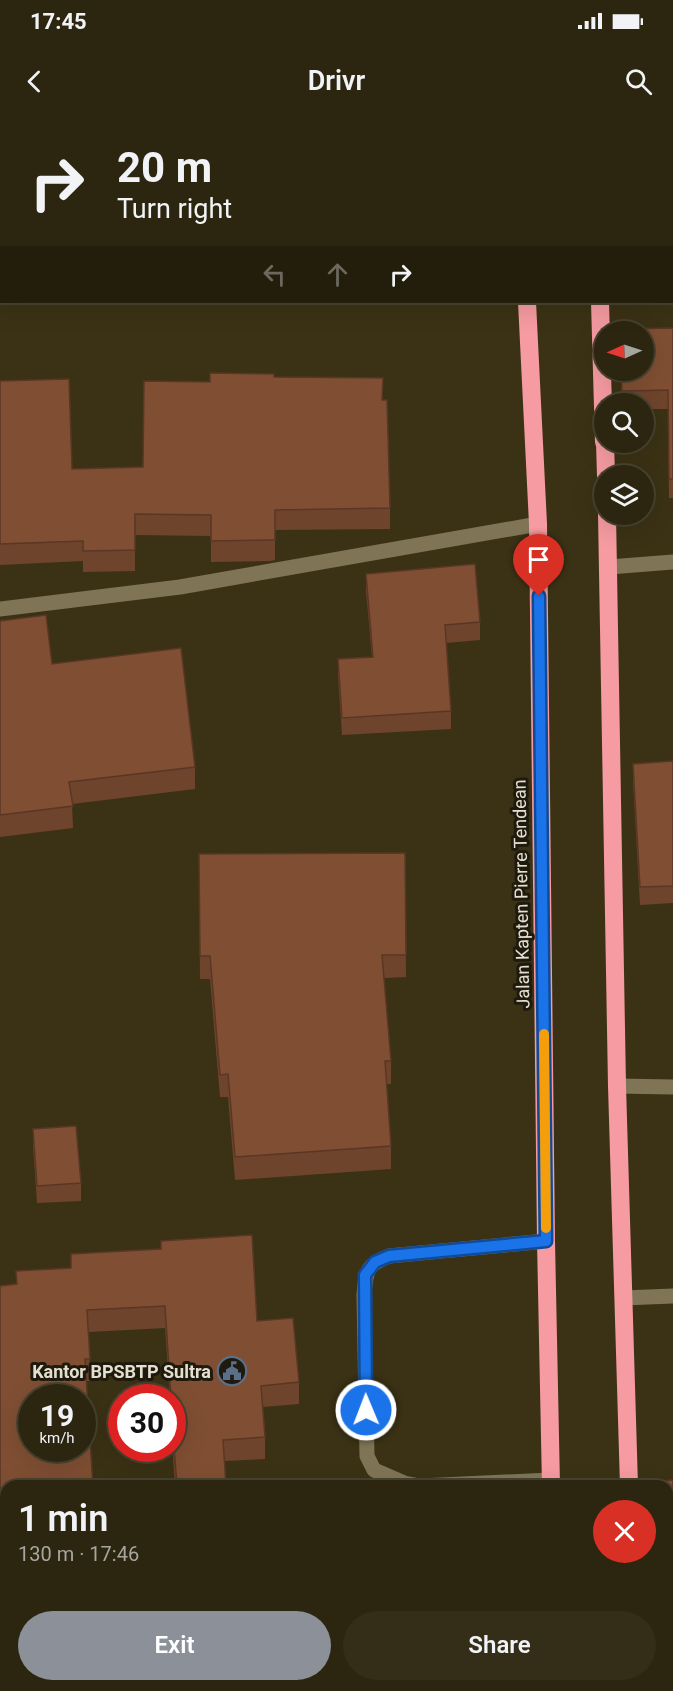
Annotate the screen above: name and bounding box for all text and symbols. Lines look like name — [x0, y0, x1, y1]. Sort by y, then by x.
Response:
text: 17:45 — [30, 9, 87, 34]
icon: back — [18, 65, 51, 98]
text: Drivr — [308, 65, 365, 97]
icon: search — [622, 65, 655, 98]
text: 20 m — [117, 143, 212, 192]
icon: right — [18, 144, 96, 222]
text: Turn right — [117, 193, 232, 225]
icon: left — [258, 258, 291, 291]
icon: ahead — [321, 258, 354, 291]
icon: right — [384, 258, 417, 291]
north arrow — [594, 321, 654, 381]
map controls — [594, 321, 654, 525]
button: search — [594, 393, 654, 453]
button: layers — [594, 465, 654, 525]
pin — [513, 534, 564, 596]
icon: arrive — [522, 543, 555, 576]
street label: Jalan Kapten Pierre Tendean — [509, 779, 533, 1009]
public building icon: Kantor BPSBTP Sultra — [216, 1355, 248, 1387]
place label: Kantor BPSBTP Sultra — [32, 1361, 211, 1382]
position arrow — [334, 1378, 398, 1442]
speed limit sign: 30 — [108, 1384, 186, 1462]
text: 19 — [40, 1398, 74, 1433]
text: km/h — [39, 1429, 75, 1447]
text: 1 min — [18, 1498, 108, 1540]
button: close — [593, 1500, 656, 1563]
text: 130 m · 17:46 — [18, 1542, 139, 1566]
button: Exit — [18, 1611, 331, 1680]
button: Share — [343, 1611, 656, 1680]

